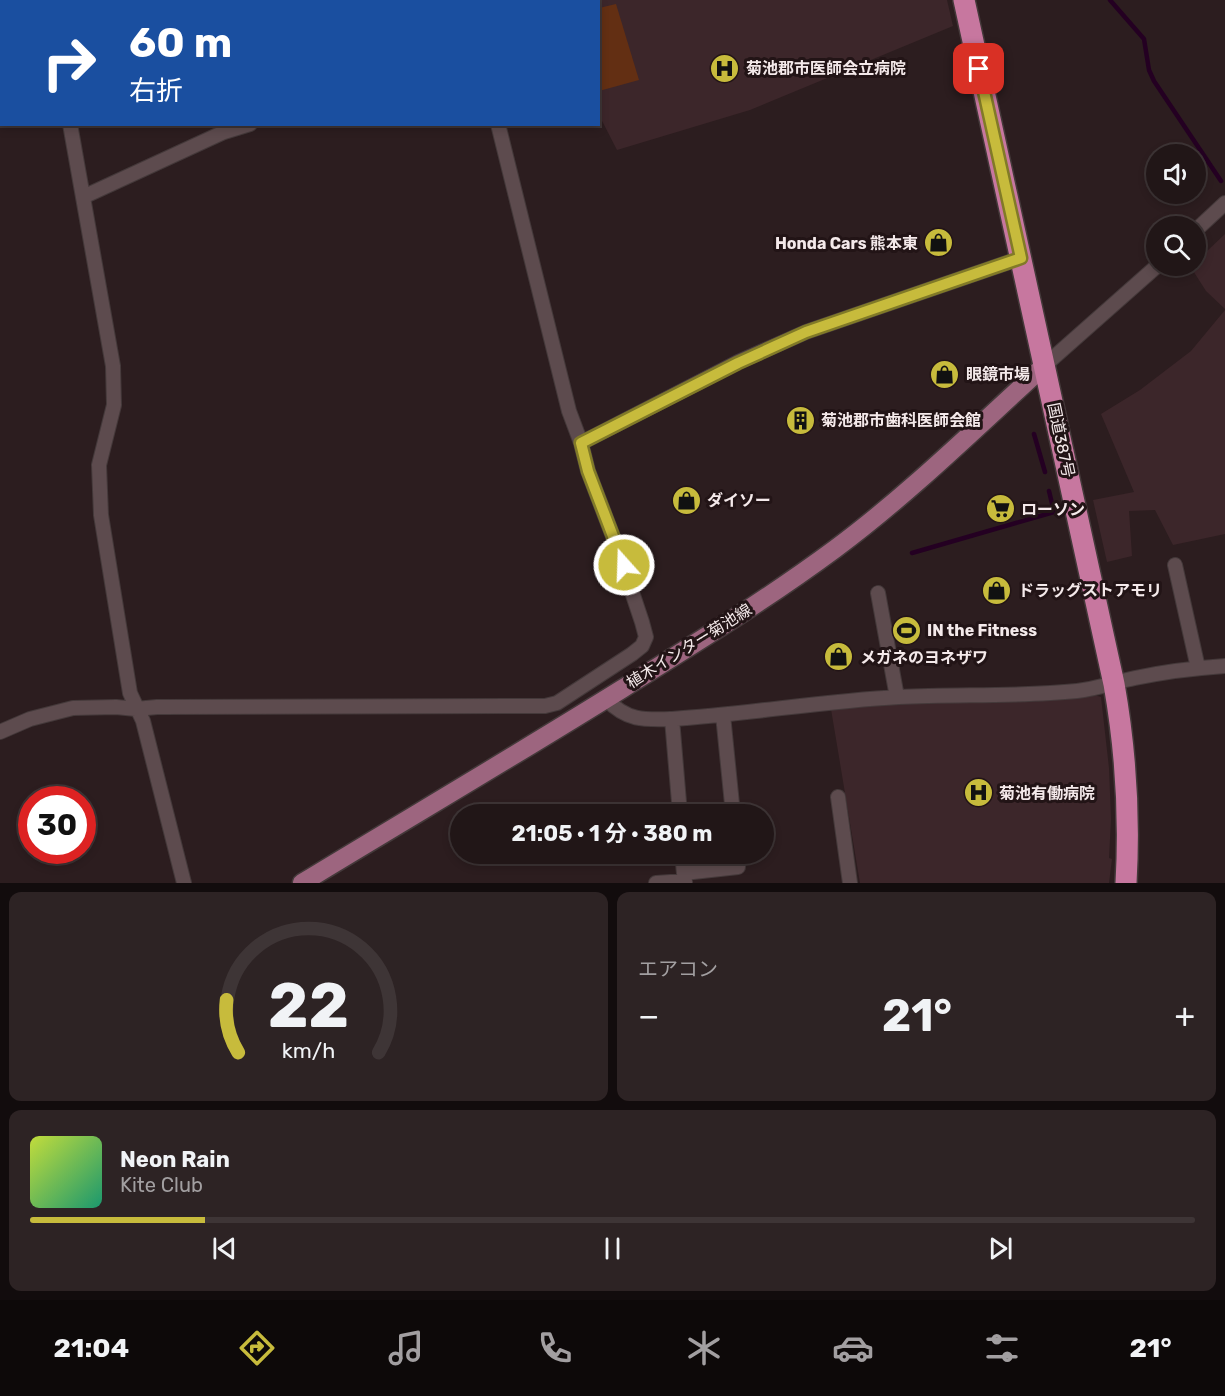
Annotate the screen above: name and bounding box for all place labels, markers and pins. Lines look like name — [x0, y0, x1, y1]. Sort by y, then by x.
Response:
pin — [953, 43, 1004, 94]
hospital icon: 菊池郡市医師会立病院 — [709, 52, 741, 84]
place label: 菊池郡市医師会立病院 — [746, 59, 906, 78]
shop icon: Honda Cars 熊本東 — [923, 227, 955, 259]
place label: Honda Cars 熊本東 — [775, 234, 918, 253]
shop icon: 眼鏡市場 — [929, 358, 961, 390]
place label: 眼鏡市場 — [966, 365, 1030, 384]
building icon: 菊池郡市歯科医師会館 — [784, 404, 816, 436]
place label: 菊池郡市歯科医師会館 — [821, 411, 981, 430]
shop icon: ダイソー — [670, 484, 702, 516]
place label: ダイソー — [707, 491, 771, 510]
supermarket icon: ローソン — [984, 493, 1016, 525]
place label: ローソン — [1021, 500, 1085, 519]
shop icon: ドラッグストアモリ — [981, 574, 1013, 606]
place label: ドラッグストアモリ — [1018, 581, 1162, 600]
sports icon: IN the Fitness — [890, 614, 922, 646]
place label: IN the Fitness — [927, 621, 1037, 640]
shop icon: メガネのヨネザワ — [823, 641, 855, 673]
place label: メガネのヨネザワ — [860, 648, 988, 667]
hospital icon: 菊池有働病院 — [962, 777, 994, 809]
place label: 菊池有働病院 — [999, 784, 1095, 803]

